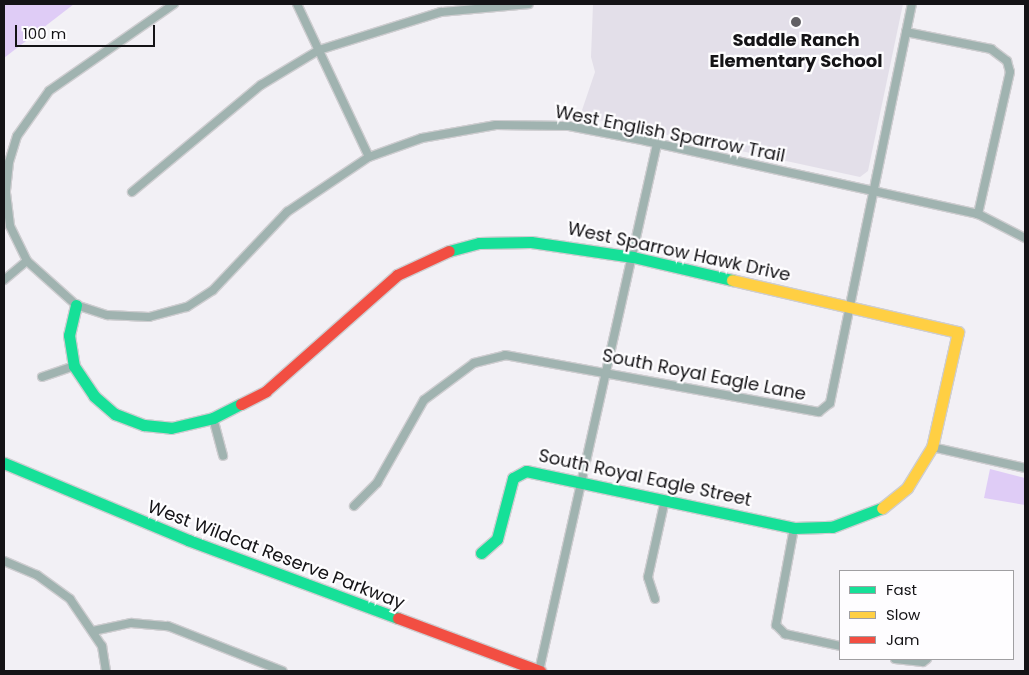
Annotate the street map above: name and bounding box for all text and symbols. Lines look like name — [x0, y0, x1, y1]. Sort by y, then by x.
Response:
scale bar — [18, 15, 158, 47]
marker: Saddle Ranch Elementary School — [790, 16, 802, 28]
text: 100 m — [23, 23, 66, 44]
place label: Saddle Ranch Elementary School — [709, 30, 883, 72]
street label: West English Sparrow Trail — [553, 101, 787, 167]
street label: West Sparrow Hawk Drive — [565, 218, 793, 286]
street label: South Royal Eagle Lane — [600, 345, 808, 405]
street label: South Royal Eagle Street — [537, 445, 753, 511]
street label: West Wildcat Reserve Parkway — [144, 496, 408, 614]
legend — [839, 570, 1014, 660]
text: Fast — [886, 579, 917, 600]
text: Slow — [886, 604, 920, 625]
text: Jam — [886, 629, 920, 650]

